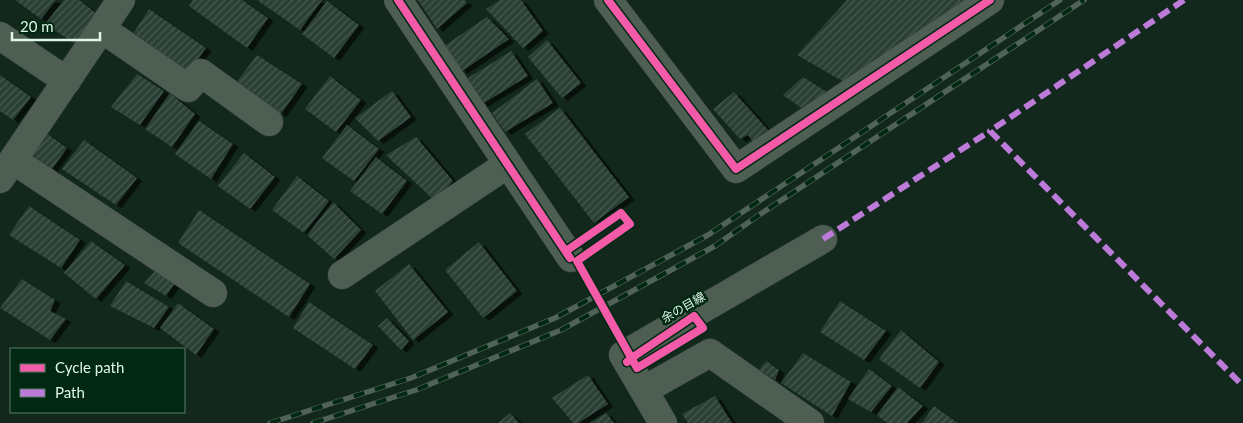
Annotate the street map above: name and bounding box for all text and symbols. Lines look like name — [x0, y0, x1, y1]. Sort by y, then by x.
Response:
scale bar — [12, 10, 100, 42]
text: 20 m — [20, 17, 54, 35]
street label: 余の目線 — [658, 289, 708, 325]
legend — [10, 348, 185, 413]
text: Cycle path — [55, 358, 124, 376]
text: Path — [55, 383, 85, 401]

